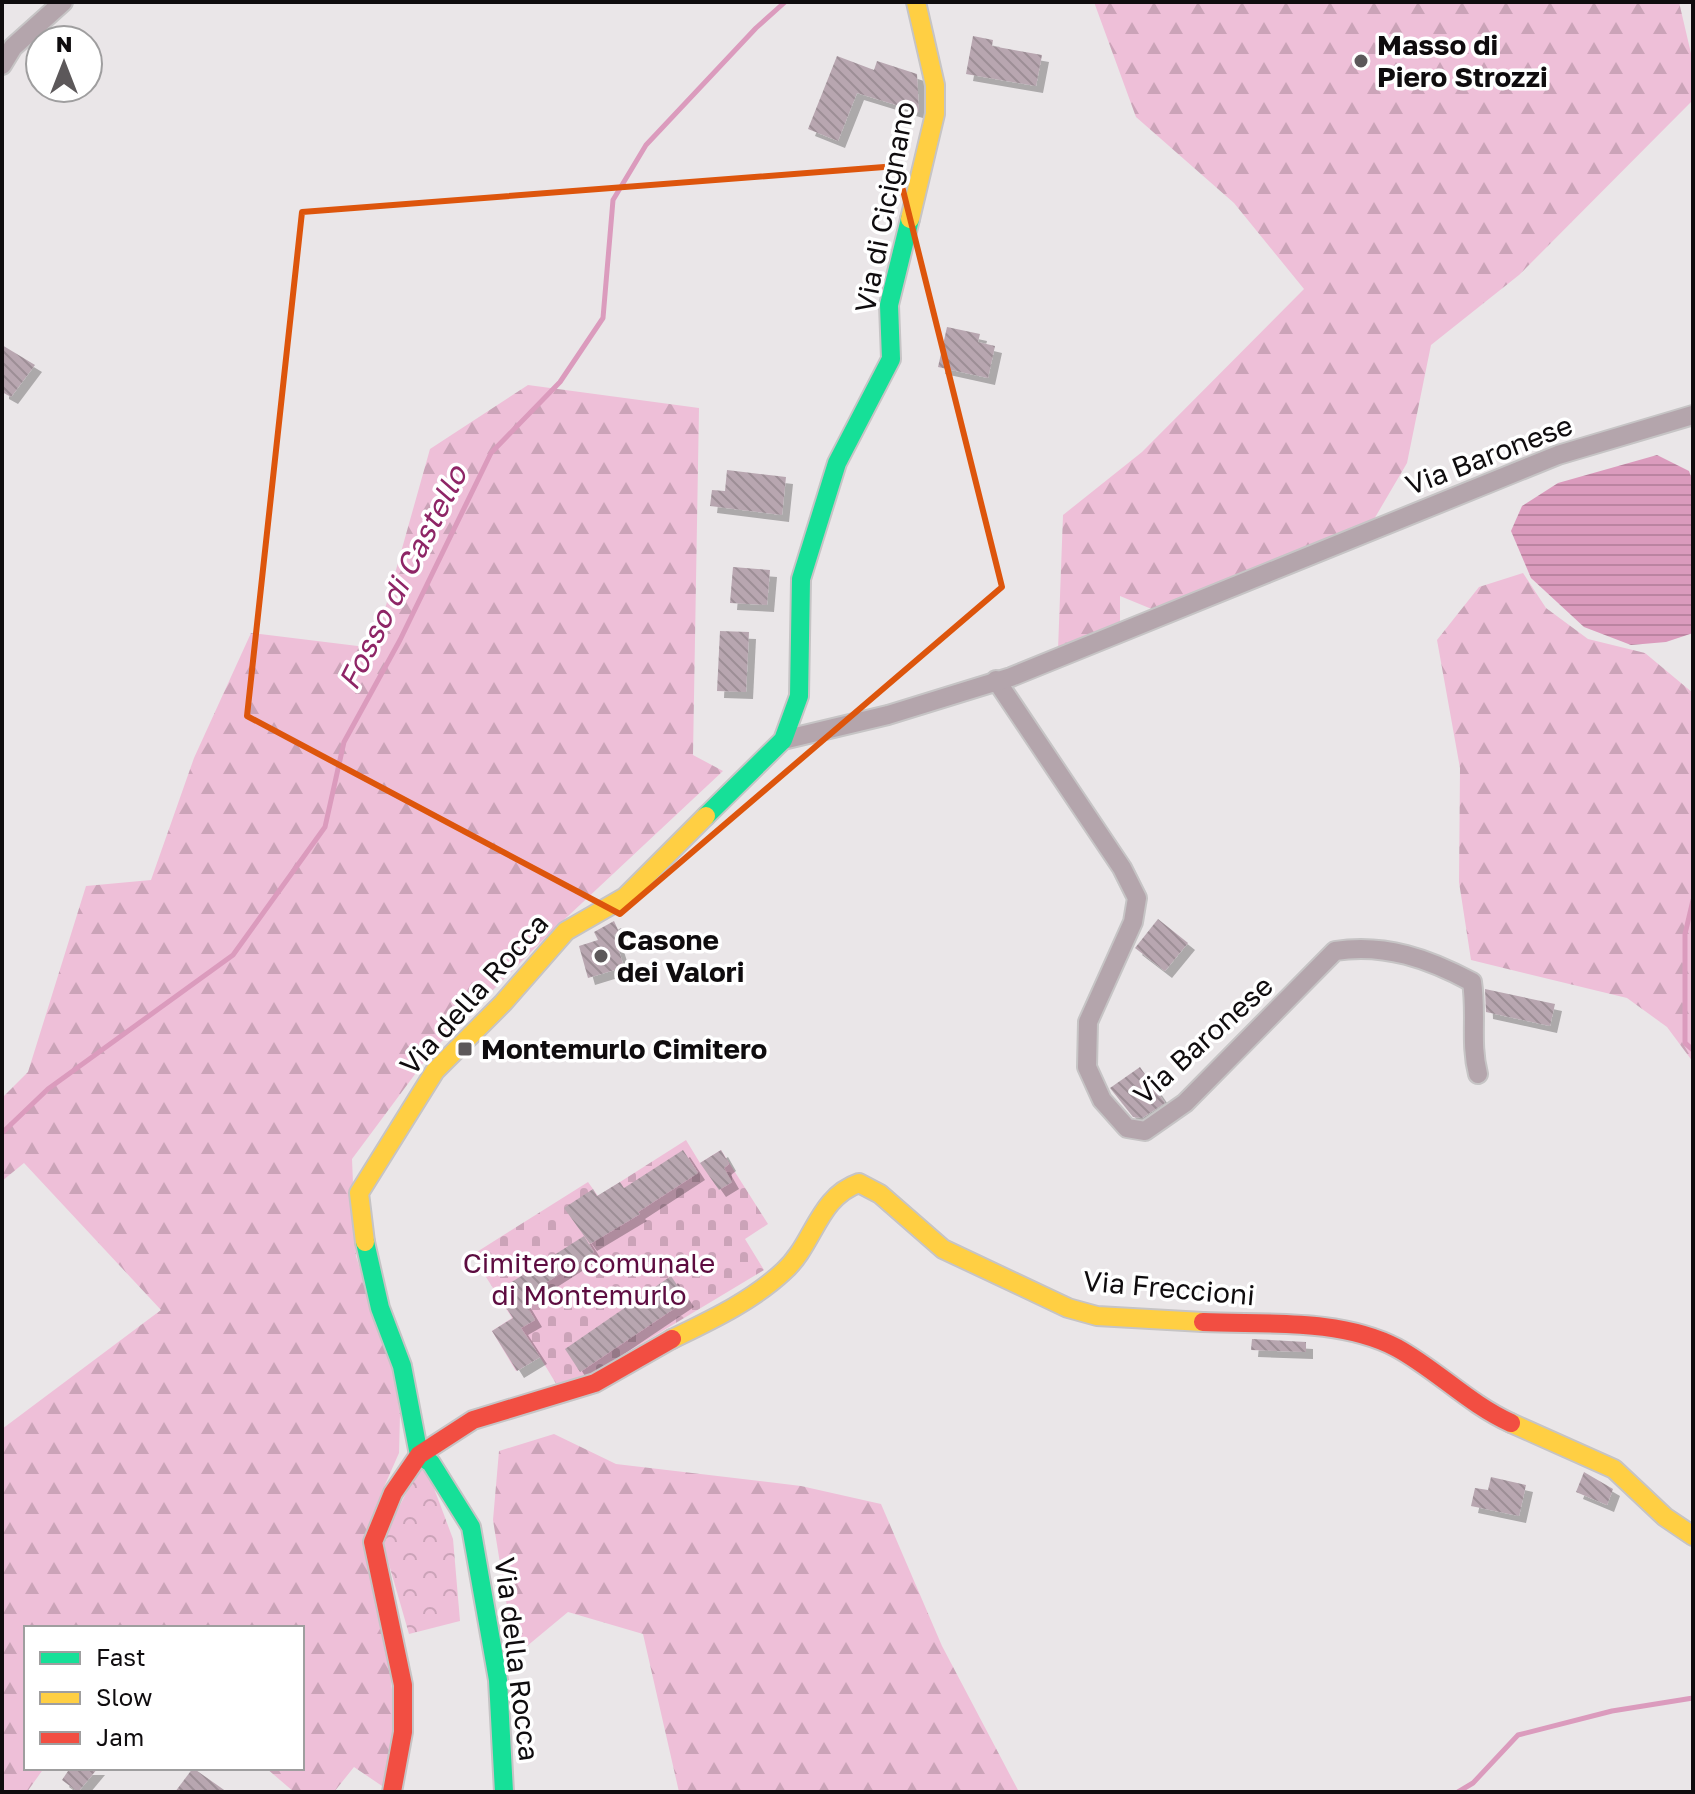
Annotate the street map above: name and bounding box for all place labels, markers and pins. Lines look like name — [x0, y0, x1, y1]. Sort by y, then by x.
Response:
place label: Masso di Piero Strozzi — [1377, 28, 1548, 93]
marker: Masso di Piero Strozzi — [1352, 52, 1370, 70]
place label: Casone dei Valori — [617, 923, 744, 988]
marker: Casone dei Valori — [592, 947, 610, 965]
place label: Montemurlo Cimitero — [481, 1032, 767, 1065]
marker: Montemurlo Cimitero — [456, 1040, 474, 1058]

